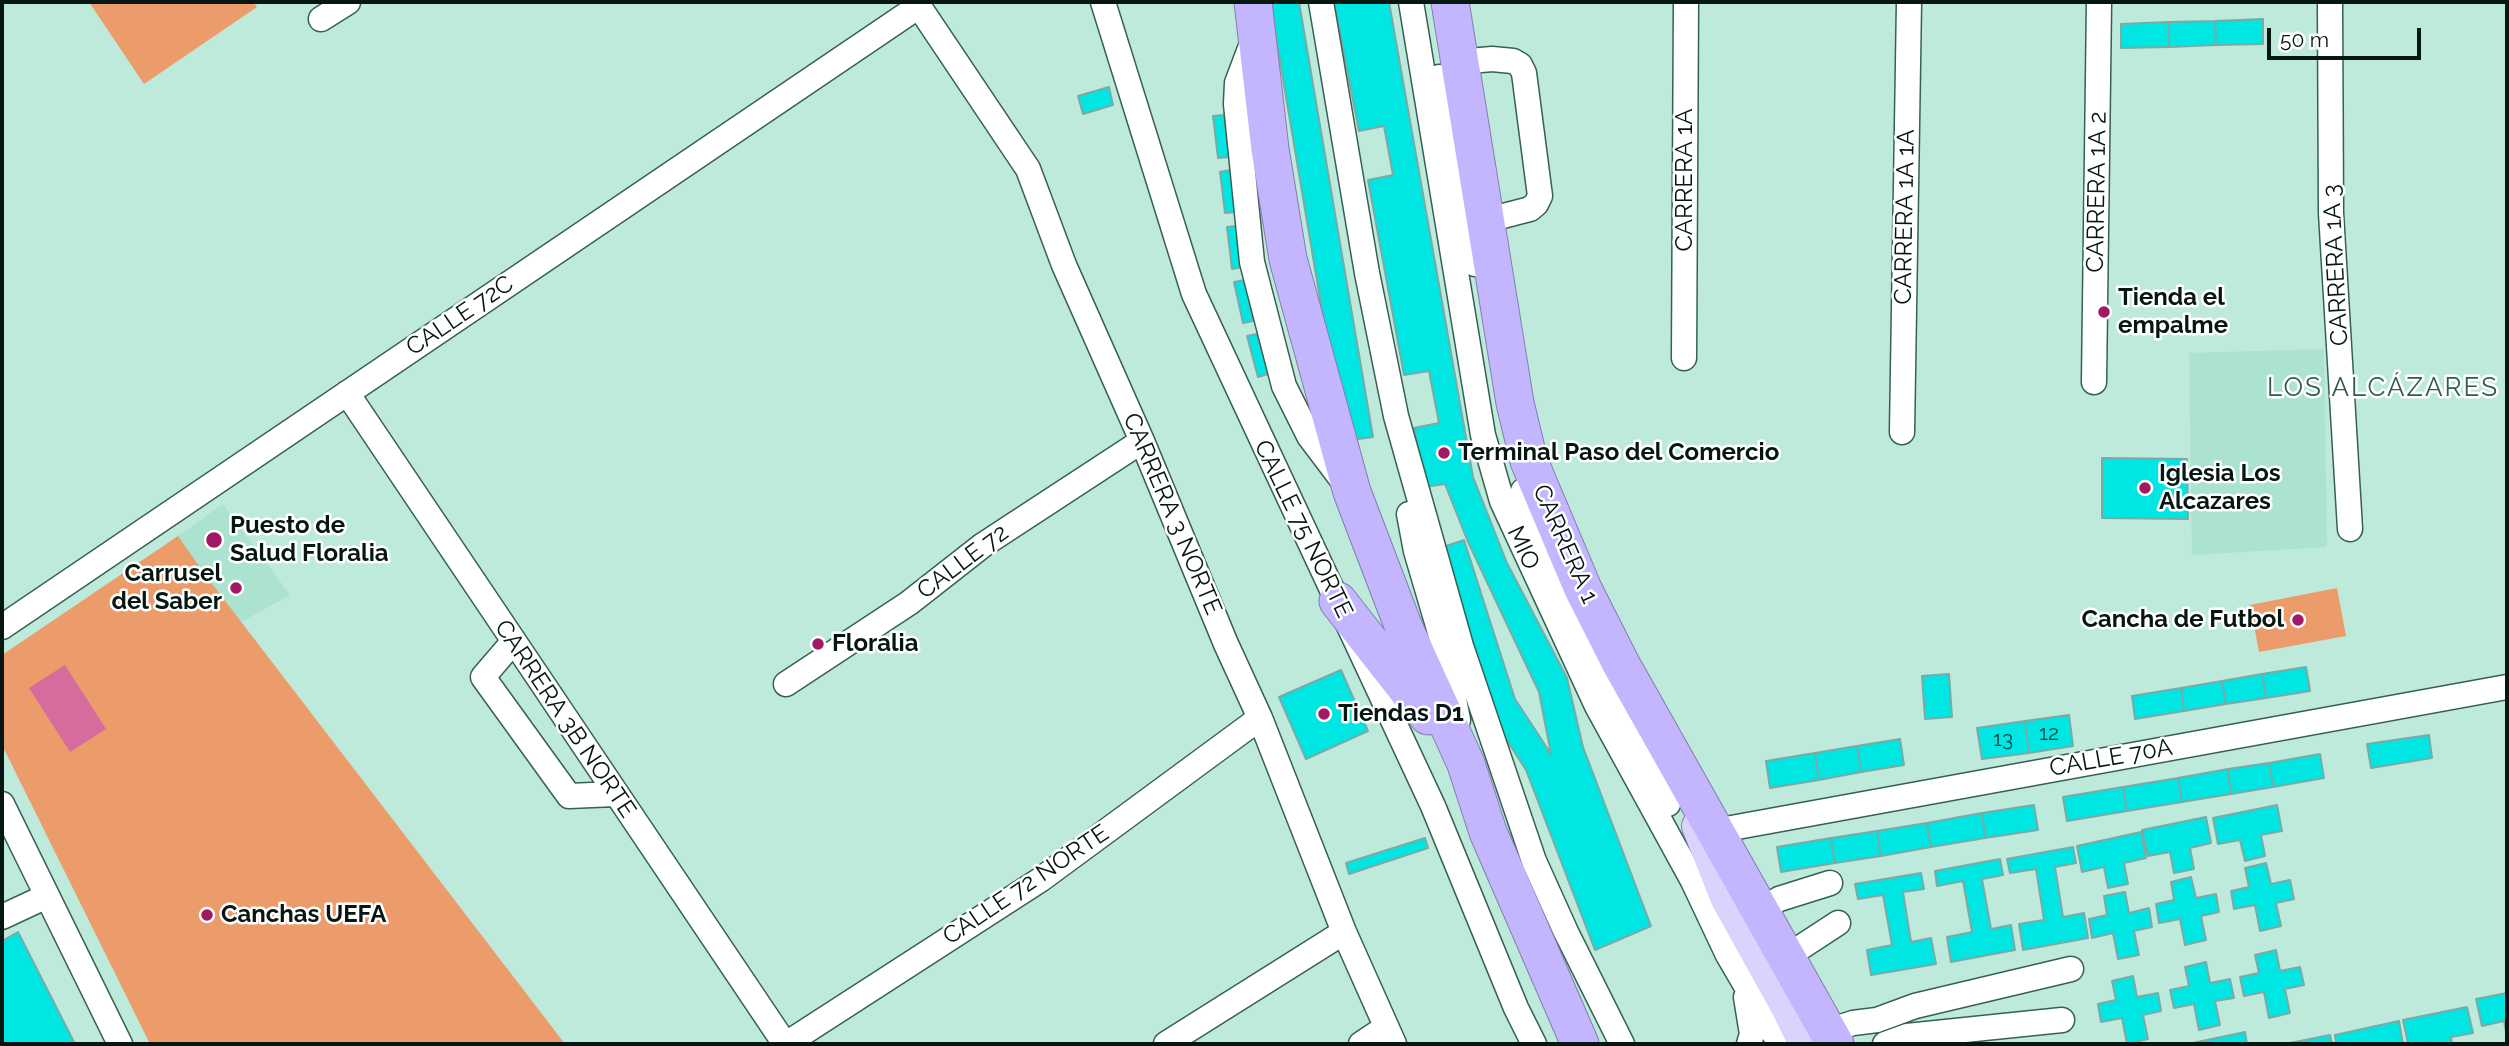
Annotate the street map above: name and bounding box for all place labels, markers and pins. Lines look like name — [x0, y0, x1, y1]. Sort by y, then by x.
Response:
place label: Tienda el empalme — [2118, 284, 2228, 340]
marker: Tienda el empalme — [2096, 304, 2112, 320]
place label: Terminal Paso del Comercio — [1458, 439, 1779, 467]
marker: Terminal Paso del Comercio — [1436, 445, 1452, 461]
place label: Iglesia Los Alcazares — [2159, 460, 2281, 516]
marker: Iglesia Los Alcazares — [2137, 480, 2153, 496]
place label: Puesto de Salud Floralia — [230, 512, 389, 568]
marker: Puesto de Salud Floralia — [204, 530, 224, 550]
place label: Carrusel del Saber — [111, 560, 222, 616]
marker: Carrusel del Saber — [228, 580, 244, 596]
place label: Cancha de Futbol — [2081, 606, 2284, 634]
marker: Cancha de Futbol — [2290, 612, 2306, 628]
place label: Floralia — [832, 630, 918, 658]
marker: Floralia — [810, 636, 826, 652]
place label: Tiendas D1 — [1338, 700, 1464, 728]
marker: Tiendas D1 — [1316, 706, 1332, 722]
place label: Canchas UEFA — [221, 901, 386, 929]
marker: Canchas UEFA — [199, 907, 215, 923]

